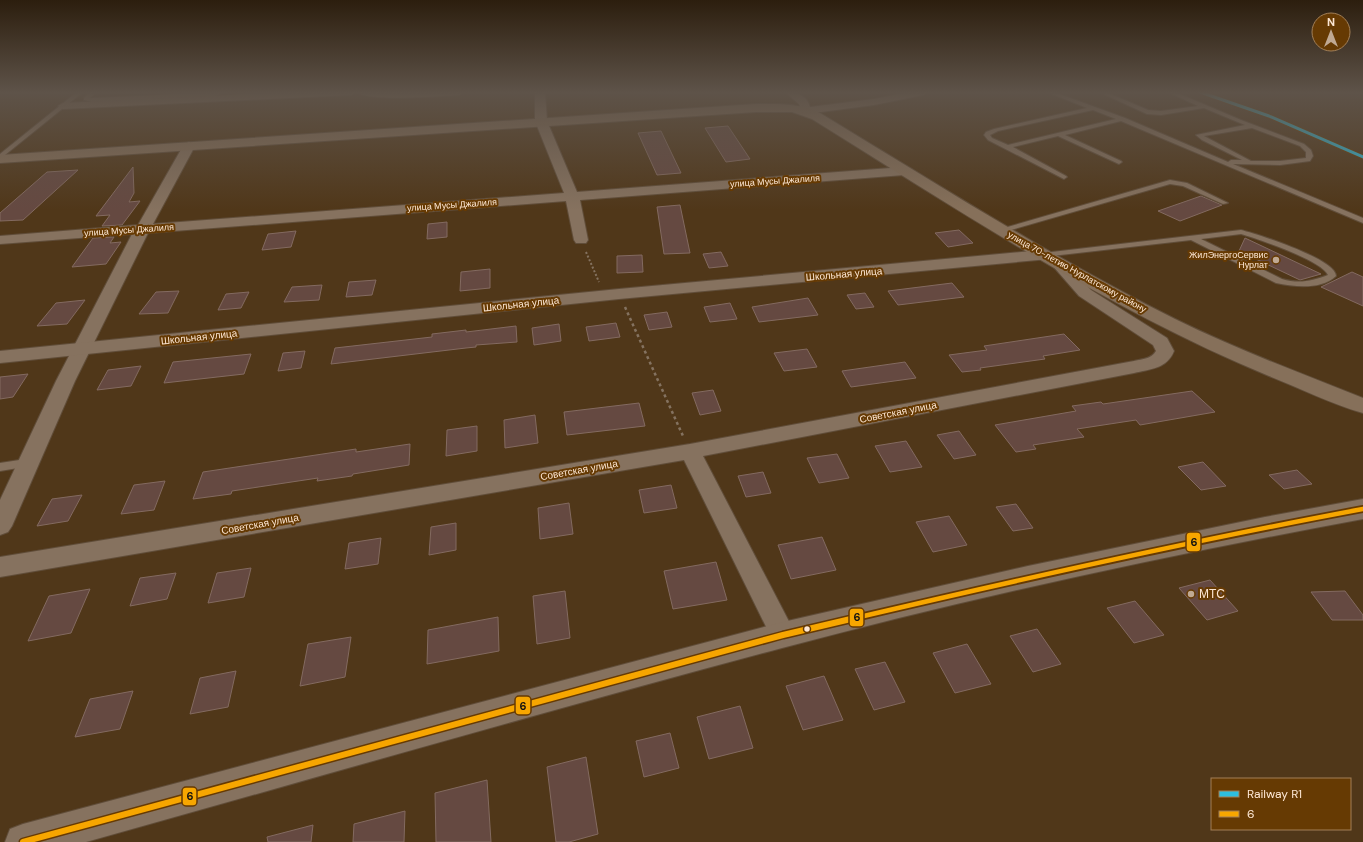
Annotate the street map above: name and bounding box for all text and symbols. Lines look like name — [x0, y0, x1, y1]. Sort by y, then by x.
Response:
north arrow — [1311, 12, 1351, 52]
text: N — [1327, 15, 1335, 29]
street label: улица Мусы Джалиля — [730, 172, 820, 190]
street label: улица Мусы Джалиля — [407, 196, 497, 214]
street label: улица Мусы Джалиля — [84, 221, 174, 239]
street label: улица 70-летию Нурлатскому району — [1005, 229, 1149, 316]
place label: ЖилЭнергоСервис Нурлат — [1189, 249, 1268, 271]
marker: ЖилЭнергоСервис Нурлат — [1271, 255, 1281, 265]
street label: Школьная улица — [805, 264, 883, 284]
street label: Школьная улица — [482, 293, 560, 314]
street label: Школьная улица — [160, 326, 238, 347]
street label: Советская улица — [858, 398, 938, 426]
street label: Советская улица — [539, 457, 619, 483]
street label: Советская улица — [220, 511, 300, 537]
line badge: 6 — [1186, 532, 1201, 552]
text: 6 — [1191, 535, 1198, 549]
place label: МТС — [1199, 586, 1225, 602]
marker: МТС — [1186, 589, 1196, 599]
line badge: 6 — [849, 608, 864, 627]
text: 6 — [854, 610, 861, 624]
unlabelled marker — [802, 624, 812, 634]
line badge: 6 — [515, 696, 531, 715]
text: 6 — [520, 699, 527, 713]
legend — [1211, 778, 1351, 830]
text: Railway R1 — [1247, 786, 1302, 802]
line badge: 6 — [182, 787, 197, 806]
text: 6 — [187, 789, 194, 803]
text: 6 — [1247, 806, 1255, 822]

